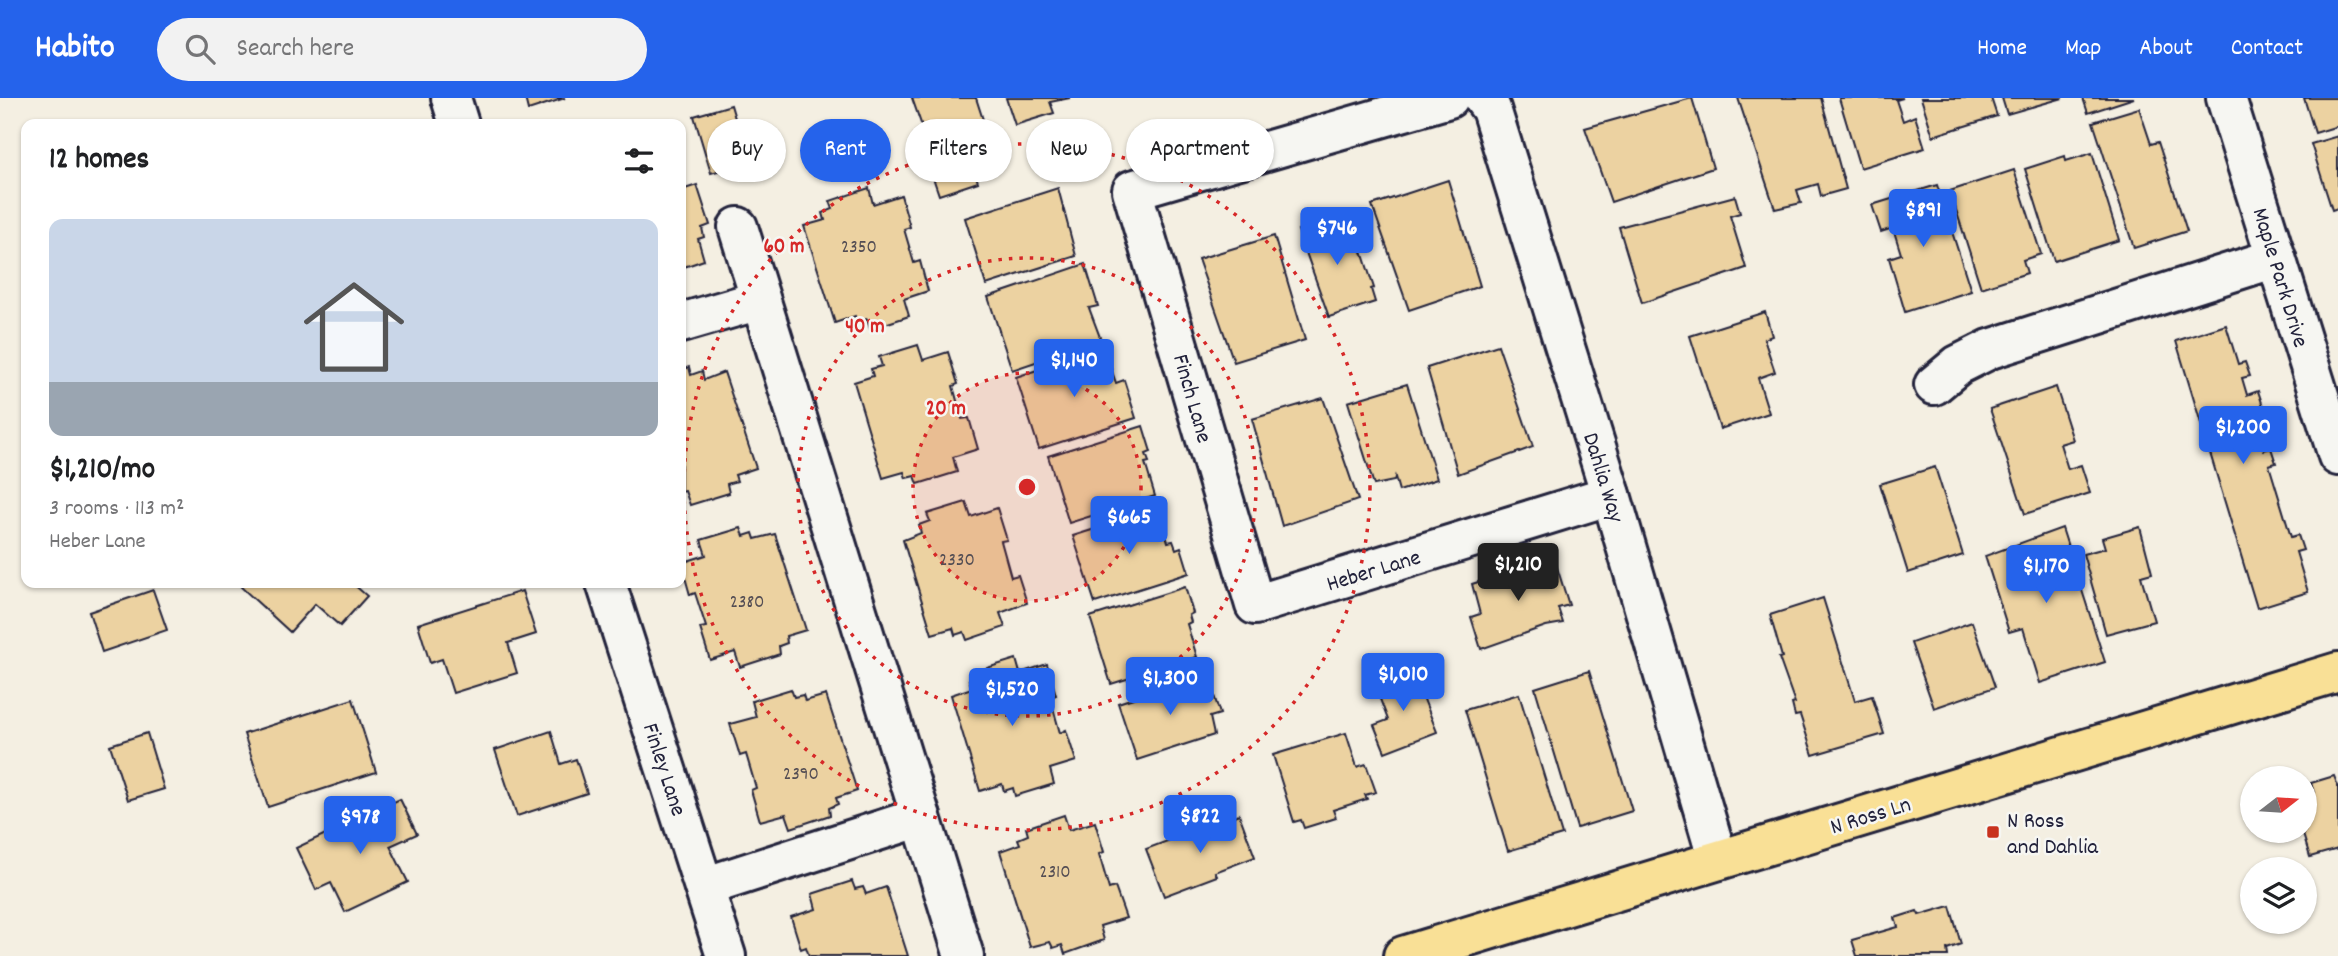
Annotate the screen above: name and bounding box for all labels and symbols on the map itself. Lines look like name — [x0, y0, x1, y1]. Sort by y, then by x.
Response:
pin: $891 — [1882, 190, 1964, 249]
street label: Maple Park Drive — [2242, 204, 2316, 352]
pin: $746 — [1296, 208, 1378, 267]
text: 60 m — [764, 233, 804, 263]
house number: 2350 — [841, 235, 877, 262]
text: 40 m — [845, 313, 885, 343]
pin: $1,140 — [1017, 340, 1131, 399]
street label: Finch Lane — [1162, 351, 1219, 447]
text: 20 m — [926, 395, 966, 425]
pin: $1,200 — [2186, 406, 2300, 466]
street label: Dahlia Way — [1572, 429, 1631, 528]
centre of rings — [1015, 475, 1039, 499]
pin: $665 — [1088, 496, 1170, 556]
street label: Heber Lane — [1323, 542, 1425, 602]
pin: $1,210 — [1461, 544, 1575, 603]
pin: $1,170 — [1989, 546, 2103, 605]
house number: 2330 — [939, 548, 975, 575]
house number: 2380 — [730, 590, 764, 617]
pin: $1,010 — [1346, 654, 1460, 713]
pin: $1,300 — [1113, 658, 1227, 717]
pin: $1,520 — [955, 668, 1069, 728]
street label: Finley Lane — [632, 719, 693, 821]
house number: 2390 — [783, 762, 819, 789]
north arrow — [2240, 766, 2317, 844]
street label: N Ross Ln — [1827, 789, 1915, 845]
pin: $978 — [319, 796, 401, 856]
pin: $822 — [1159, 796, 1241, 855]
place label: N Ross and Dahlia — [2007, 806, 2099, 865]
marker: N Ross and Dahlia — [1985, 824, 2001, 840]
house number: 2310 — [1039, 860, 1071, 887]

